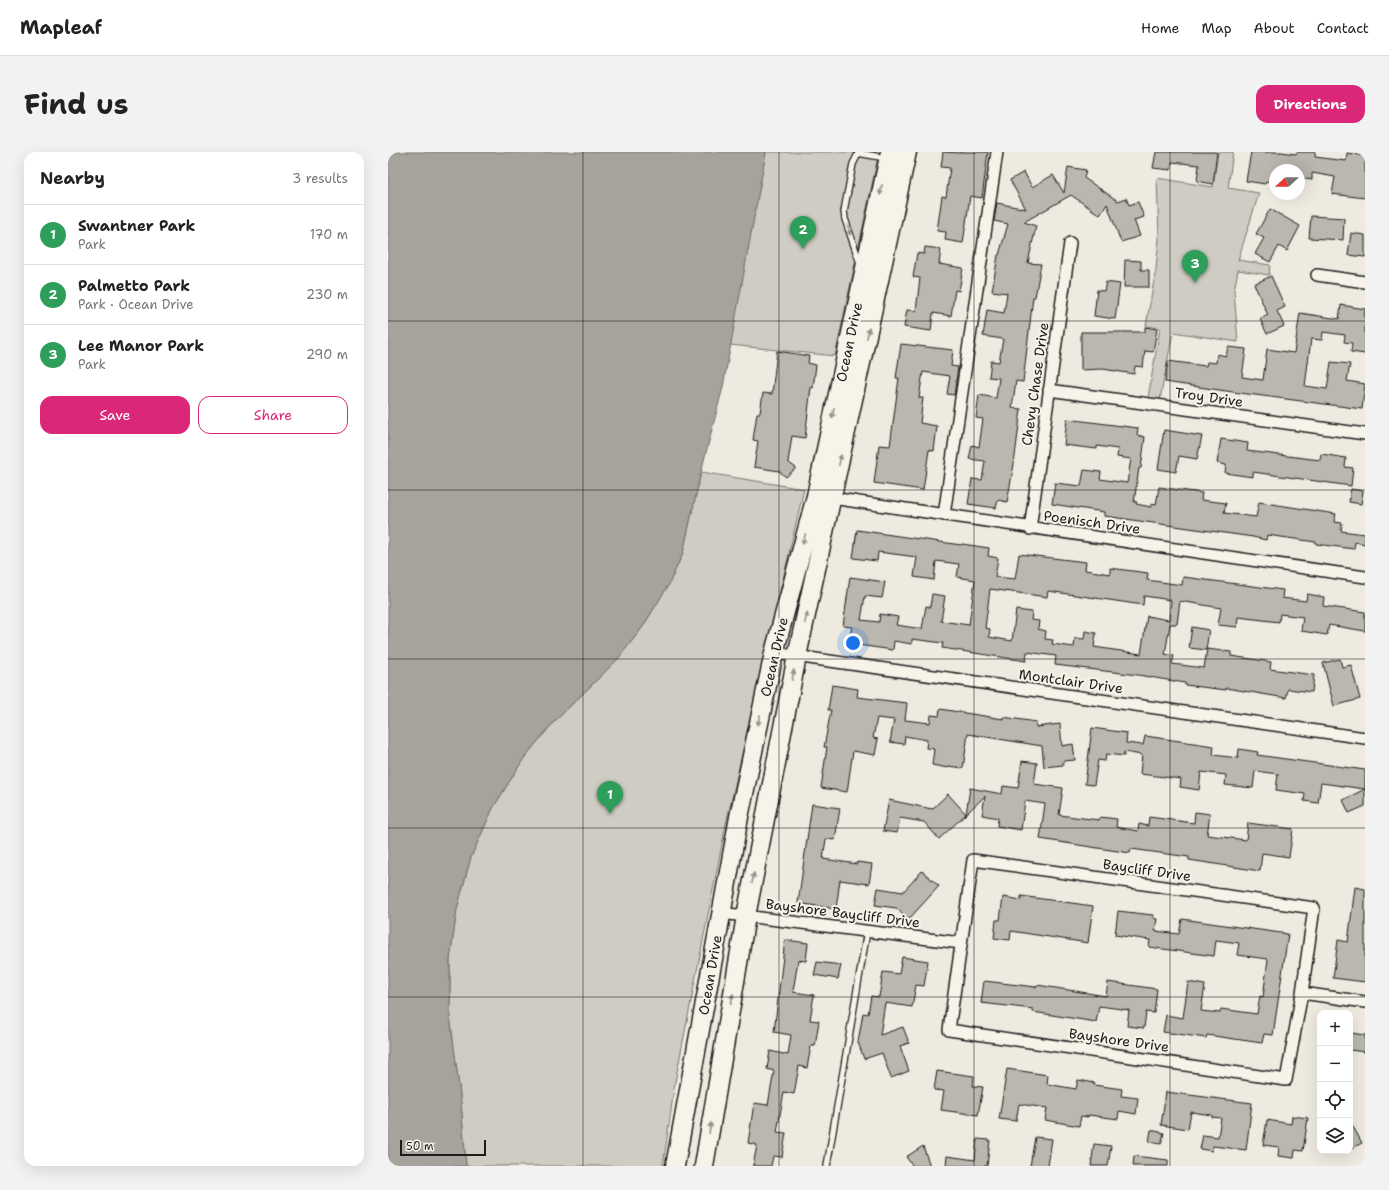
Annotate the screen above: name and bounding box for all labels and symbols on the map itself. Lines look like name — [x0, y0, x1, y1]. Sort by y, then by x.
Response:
north arrow — [1269, 164, 1305, 200]
one-way arrow — [878, 184, 884, 196]
pin: 2 — [790, 216, 816, 249]
one-way arrow — [846, 224, 852, 236]
pin: 3 — [1182, 250, 1208, 283]
street label: Ocean Drive — [832, 300, 866, 384]
street label: Chevy Chase Drive — [1017, 321, 1053, 447]
one-way arrow — [866, 327, 872, 339]
street label: Troy Drive — [1174, 383, 1244, 411]
one-way arrow — [830, 407, 836, 419]
one-way arrow — [837, 454, 843, 466]
street label: Poenisch Drive — [1043, 506, 1142, 538]
one-way arrow — [800, 533, 806, 546]
one-way arrow — [803, 612, 809, 624]
street label: Ocean Drive — [756, 615, 792, 699]
your location — [843, 633, 863, 653]
street label: Montclair Drive — [1018, 665, 1124, 697]
one-way arrow — [791, 669, 797, 682]
one-way arrow — [756, 714, 762, 726]
pin: 1 — [597, 781, 623, 814]
street label: Baycliff Drive — [1102, 855, 1192, 885]
one-way arrow — [751, 872, 757, 884]
street label: Bayshore Baycliff Drive — [765, 895, 921, 931]
street label: Ocean Drive — [694, 933, 726, 1016]
one-way arrow — [729, 993, 735, 1005]
street label: Bayshore Drive — [1068, 1024, 1170, 1056]
one-way arrow — [707, 1121, 713, 1134]
scale bar — [400, 1138, 486, 1157]

